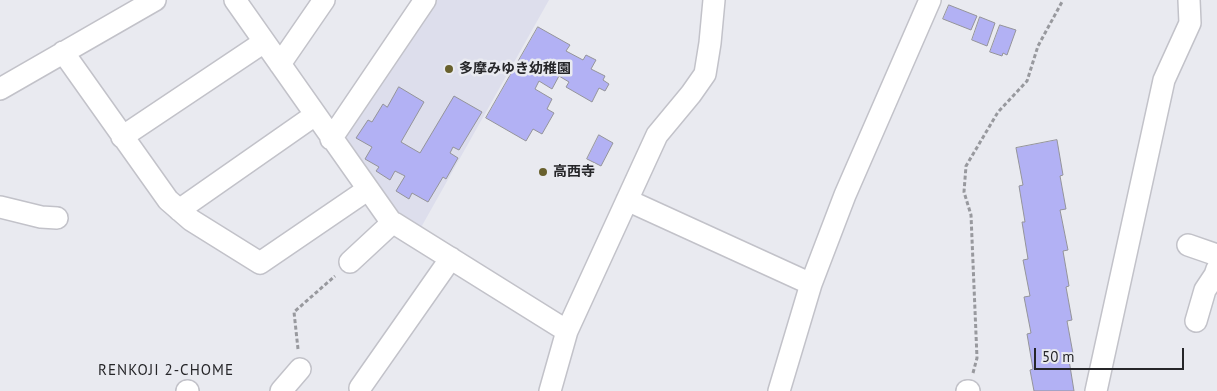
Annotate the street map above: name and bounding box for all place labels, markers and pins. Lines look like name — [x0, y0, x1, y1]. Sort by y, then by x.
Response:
place label: 多摩みゆき幼稚園 — [459, 61, 571, 77]
marker: 多摩みゆき幼稚園 — [443, 63, 455, 75]
place label: 高西寺 — [553, 164, 595, 180]
marker: 高西寺 — [537, 166, 549, 178]

